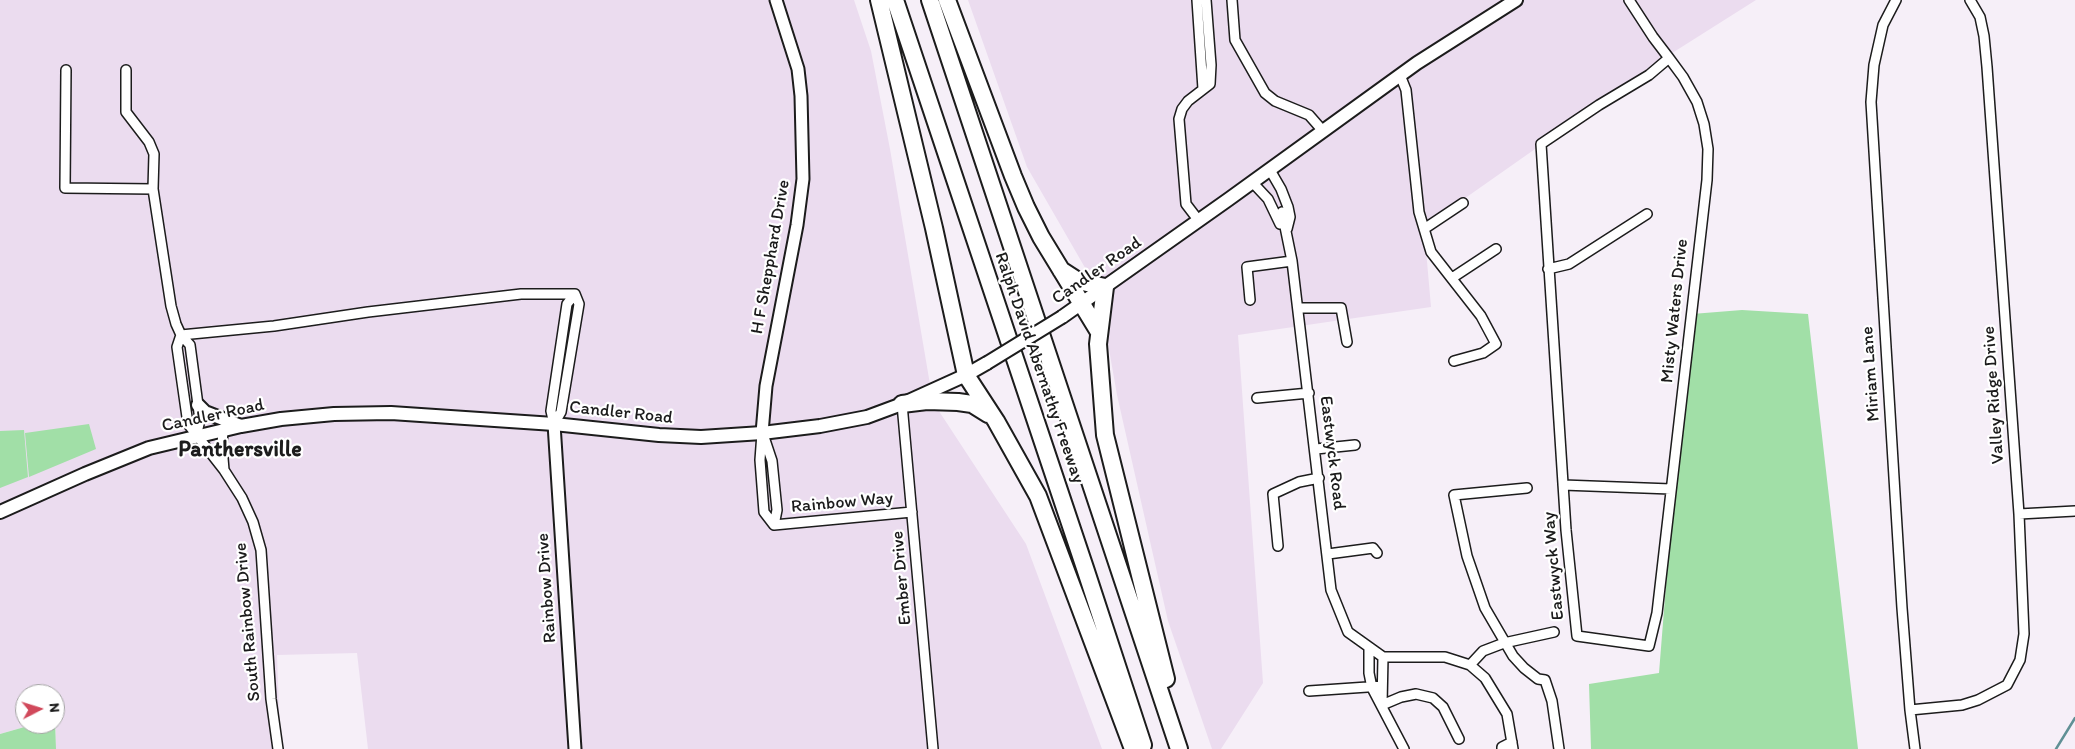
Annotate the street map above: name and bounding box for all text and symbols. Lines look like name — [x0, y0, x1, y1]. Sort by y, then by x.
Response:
street label: H F Shepphard Drive — [747, 178, 795, 336]
street label: Candler Road — [1048, 232, 1146, 310]
street label: Misty Waters Drive — [1657, 238, 1693, 384]
street label: Ralph David Abernathy Freeway — [989, 250, 1089, 486]
street label: Valley Ridge Drive — [1978, 325, 2010, 465]
street label: Miriam Lane — [1857, 326, 1885, 422]
street label: Candler Road — [160, 395, 266, 437]
street label: Eastwyck Road — [1314, 395, 1350, 511]
street label: Candler Road — [568, 397, 674, 429]
district label: Panthersville — [178, 437, 302, 463]
street label: Rainbow Way — [790, 488, 894, 518]
street label: Eastwyck Way — [1539, 511, 1569, 621]
street label: Ember Drive — [887, 530, 917, 626]
street label: Rainbow Drive — [532, 532, 562, 644]
street label: South Rainbow Drive — [230, 542, 266, 702]
north arrow — [15, 684, 65, 734]
text: N — [46, 702, 63, 713]

